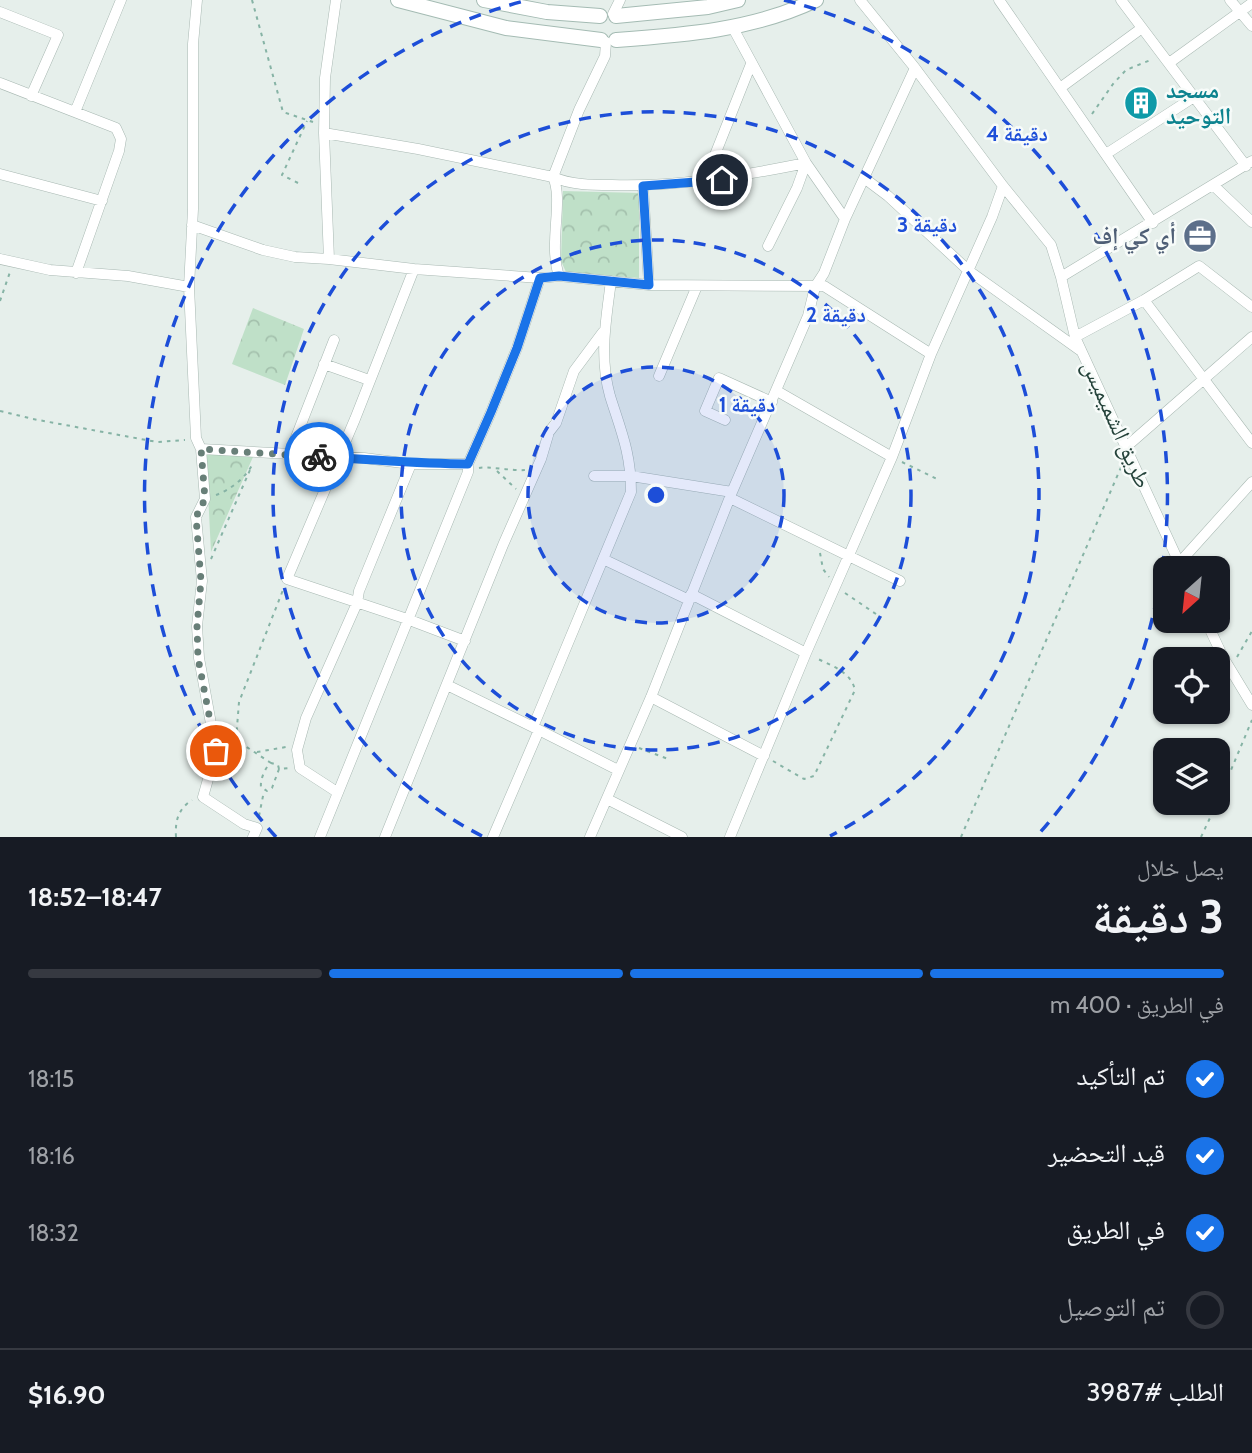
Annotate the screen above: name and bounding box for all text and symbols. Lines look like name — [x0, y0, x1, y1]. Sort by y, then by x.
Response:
place label: مسجد التوحيد — [1166, 76, 1231, 130]
building icon: مسجد التوحيد — [1122, 84, 1160, 122]
text: 4 دقيقة — [986, 121, 1048, 146]
pin — [692, 150, 752, 210]
icon: home — [703, 161, 741, 199]
text: 3 دقيقة — [897, 212, 957, 237]
office icon: أي كي إف — [1181, 217, 1219, 255]
place label: أي كي إف — [1092, 221, 1176, 255]
text: 2 دقيقة — [806, 302, 866, 327]
street label: طريق الشميميس — [1076, 356, 1158, 492]
text: 1 دقيقة — [719, 392, 775, 417]
courier — [284, 422, 354, 492]
icon: bike — [300, 438, 338, 476]
centre of rings — [644, 483, 668, 507]
north arrow — [1153, 556, 1230, 634]
map controls — [1153, 556, 1230, 815]
button: locate — [1153, 647, 1230, 724]
pin — [186, 721, 246, 781]
icon: bag — [197, 732, 235, 770]
button: layers — [1153, 738, 1230, 815]
text: يصل خلال — [1137, 854, 1224, 882]
text: 18:47–18:52 — [28, 881, 162, 913]
text: 3 دقيقة — [1092, 889, 1224, 945]
text: في الطريق · 400 m — [1050, 991, 1224, 1019]
text: تم التأكيد — [1076, 1060, 1165, 1092]
icon: check — [1186, 1060, 1224, 1098]
text: 18:15 — [28, 1065, 74, 1093]
text: قيد التحضير — [1048, 1137, 1165, 1169]
icon: check — [1186, 1137, 1224, 1175]
text: 18:16 — [28, 1142, 75, 1170]
text: في الطريق — [1066, 1214, 1165, 1246]
icon: check — [1186, 1214, 1224, 1252]
text: 18:32 — [28, 1219, 79, 1247]
text: تم التوصيل — [1058, 1291, 1165, 1323]
text: الطلب #3987 — [1087, 1376, 1224, 1408]
text: $16.90 — [28, 1379, 106, 1411]

